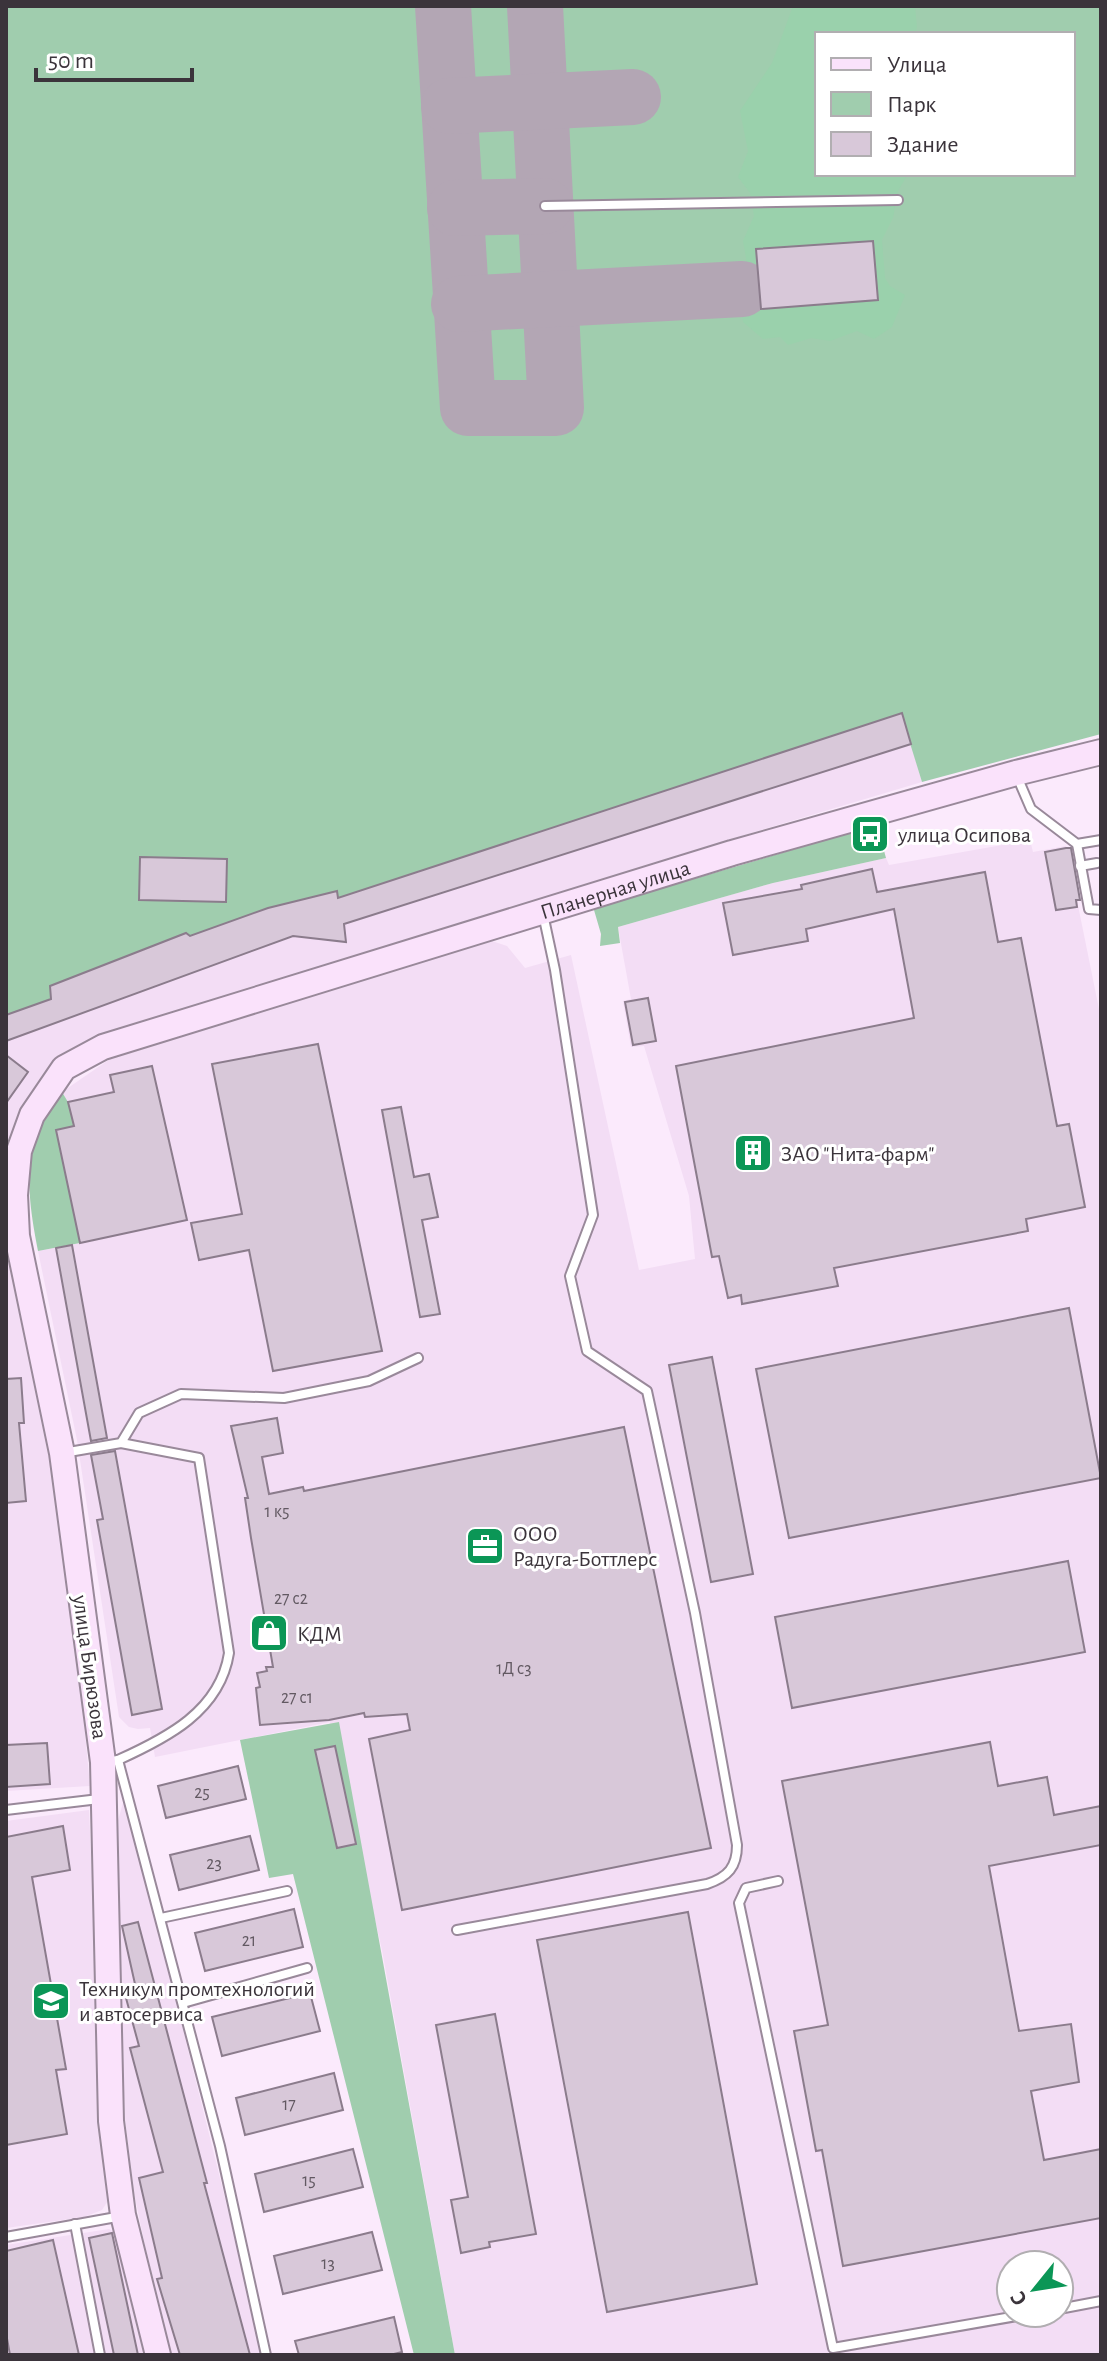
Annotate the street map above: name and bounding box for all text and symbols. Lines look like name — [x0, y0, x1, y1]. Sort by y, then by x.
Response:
scale bar — [36, 32, 192, 82]
legend — [815, 32, 1075, 176]
text: 50 m — [48, 49, 94, 73]
text: Улица — [887, 53, 947, 77]
text: Парк — [887, 93, 936, 117]
text: Здание — [887, 133, 958, 157]
bus stop icon: улица Осипова — [849, 813, 891, 855]
place label: улица Осипова — [897, 824, 1031, 846]
street label: Планерная улица — [538, 857, 693, 923]
building icon: ЗАО "Нита-фарм" — [732, 1132, 774, 1174]
place label: ЗАО "Нита-фарм" — [781, 1143, 934, 1165]
house number: 1 к5 — [265, 1503, 289, 1521]
place label: ООО Радуга-Боттлерс — [513, 1523, 657, 1570]
office icon: ООО Радуга-Боттлерс — [464, 1525, 506, 1567]
house number: 27 с2 — [274, 1590, 308, 1608]
street label: улица Бирюзова — [69, 1593, 111, 1741]
shop icon: КДМ — [248, 1612, 290, 1654]
place label: КДМ — [297, 1623, 342, 1645]
house number: 1Д с3 — [496, 1660, 532, 1678]
house number: 27 с1 — [281, 1689, 313, 1707]
house number: 25 — [194, 1784, 210, 1802]
house number: 23 — [206, 1855, 222, 1873]
house number: 21 — [242, 1932, 256, 1950]
place label: Техникум промтехнологий и автосервиса — [79, 1978, 315, 2025]
school or university icon: Техникум промтехнологий и автосервиса — [30, 1980, 72, 2022]
house number: 17 — [282, 2096, 296, 2114]
house number: 15 — [302, 2172, 316, 2190]
north arrow — [995, 2249, 1075, 2329]
house number: 13 — [321, 2255, 335, 2273]
text: С — [1006, 2288, 1031, 2309]

